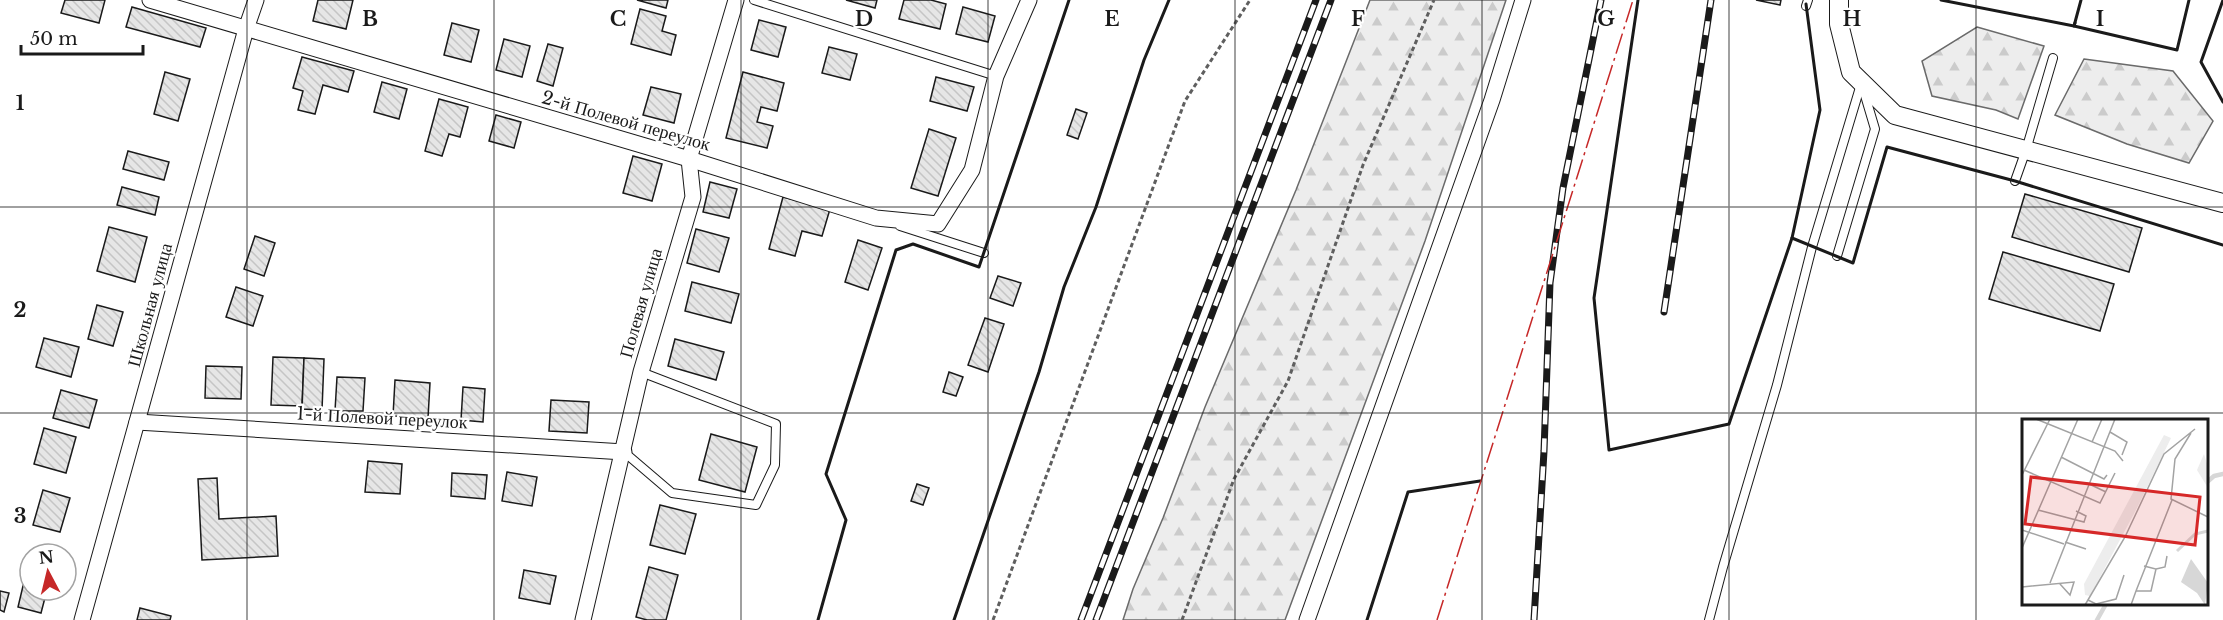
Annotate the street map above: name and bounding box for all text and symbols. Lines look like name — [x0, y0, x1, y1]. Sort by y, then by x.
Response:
text: B — [362, 7, 378, 31]
text: C — [610, 7, 626, 31]
text: D — [855, 7, 873, 31]
text: E — [1104, 7, 1120, 31]
text: F — [1351, 7, 1365, 31]
text: G — [1597, 7, 1615, 31]
text: H — [1843, 7, 1862, 31]
text: I — [2096, 7, 2104, 31]
scale bar — [21, 18, 142, 56]
text: 50 m — [30, 28, 78, 50]
street label: 2-й Полевой переулок — [539, 86, 713, 156]
text: 1 — [16, 91, 25, 115]
street label: Школьная улица — [123, 241, 177, 369]
street label: Полевая улица — [615, 246, 667, 360]
text: 2 — [13, 298, 27, 322]
street label: 1-й Полевой переулок — [296, 403, 468, 433]
inset map — [2022, 419, 2208, 605]
text: 3 — [14, 504, 26, 528]
north arrow — [18, 542, 78, 602]
text: N — [37, 546, 55, 568]

